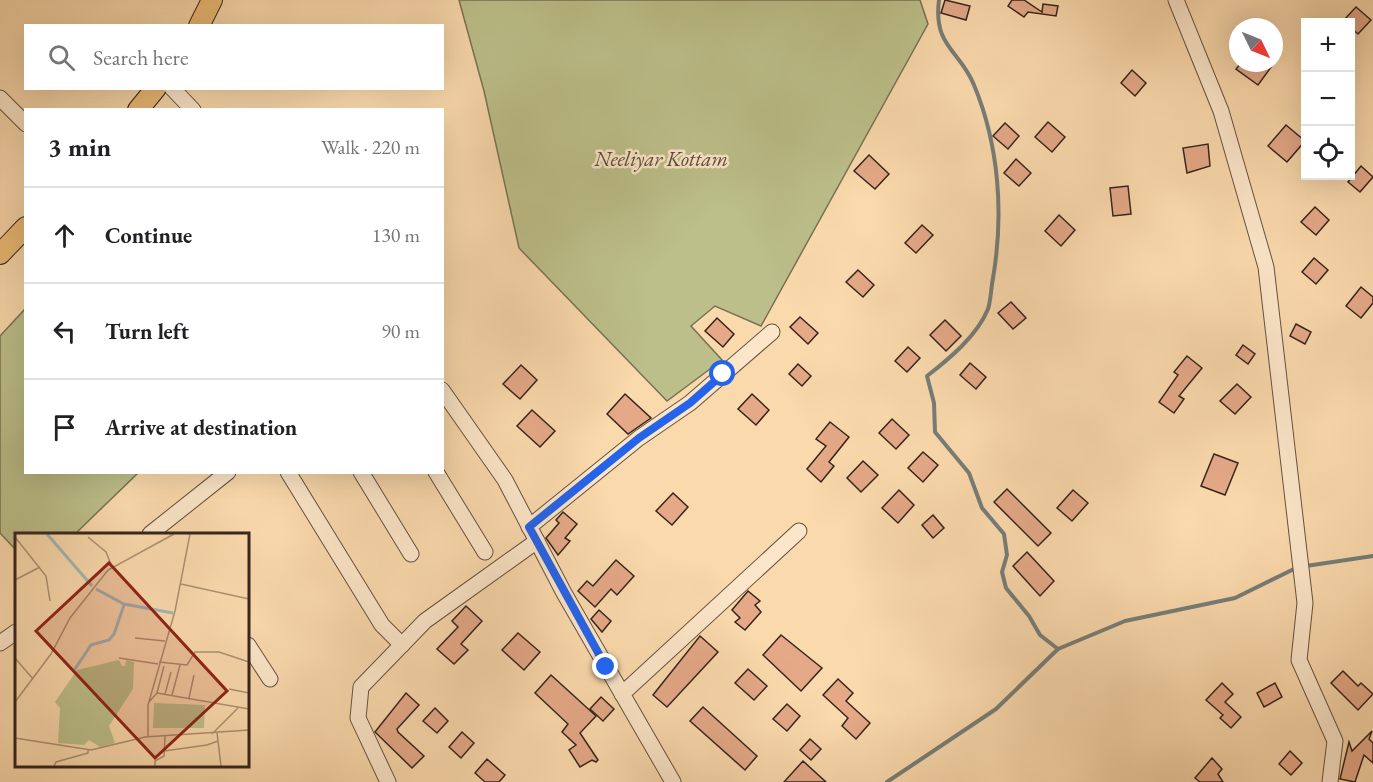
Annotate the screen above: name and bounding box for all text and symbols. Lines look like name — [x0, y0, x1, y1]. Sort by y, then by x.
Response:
north arrow — [1229, 18, 1283, 72]
map controls — [1301, 18, 1355, 180]
button: + — [1301, 18, 1355, 72]
search box — [24, 24, 444, 90]
icon: search — [45, 41, 78, 74]
text: Search here — [93, 43, 188, 72]
button: − — [1301, 72, 1355, 126]
button: locate — [1301, 126, 1355, 180]
text: 3 min — [48, 130, 111, 164]
text: Walk · 220 m — [321, 134, 420, 160]
park label: Neeliyar Kottam — [593, 145, 728, 172]
icon: ahead — [48, 219, 81, 252]
text: Continue — [105, 221, 192, 250]
text: 130 m — [372, 222, 420, 248]
icon: left — [48, 315, 81, 348]
text: Turn left — [105, 317, 189, 346]
text: 90 m — [381, 318, 420, 344]
route start — [709, 360, 735, 386]
icon: arrive — [48, 411, 81, 444]
text: Arrive at destination — [105, 413, 297, 442]
inset map — [15, 533, 249, 767]
route end — [592, 653, 618, 679]

